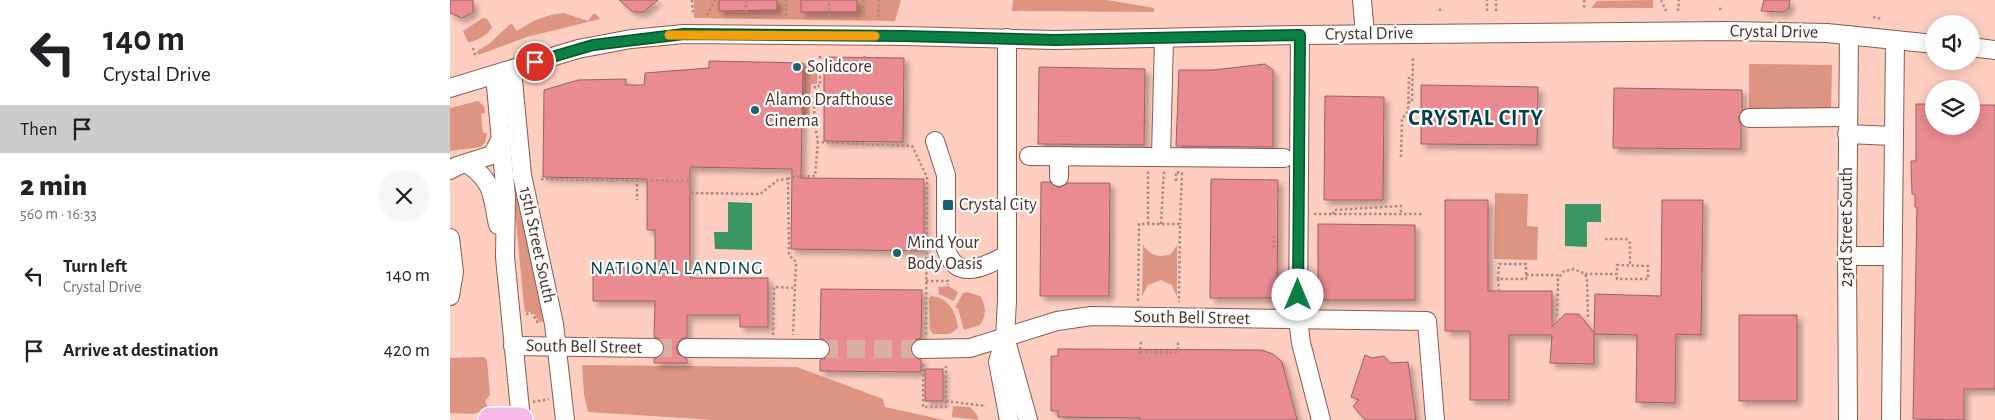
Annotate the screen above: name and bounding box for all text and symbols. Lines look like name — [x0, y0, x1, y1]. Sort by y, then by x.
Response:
map controls — [1925, 15, 1980, 135]
button: sound — [1925, 15, 1980, 70]
icon: left — [20, 20, 85, 85]
text: 140 m — [103, 22, 185, 57]
street label: Crystal Drive — [1730, 22, 1818, 42]
street label: Crystal Drive — [1325, 24, 1413, 44]
pin — [514, 41, 556, 83]
icon: arrive — [521, 48, 549, 76]
place label: Solidcore — [807, 58, 872, 76]
marker: Solidcore — [791, 61, 803, 73]
text: Crystal Drive — [103, 63, 211, 85]
button: layers — [1925, 80, 1980, 135]
place label: Alamo Drafthouse Cinema — [765, 91, 893, 130]
marker: Alamo Drafthouse Cinema — [749, 104, 761, 116]
district label: CRYSTAL CITY — [1408, 107, 1544, 129]
icon: arrive — [68, 115, 96, 143]
text: Then — [20, 120, 58, 139]
street label: 23rd Street South — [1838, 167, 1856, 287]
button: close — [378, 170, 430, 222]
text: 2 min — [20, 171, 87, 201]
street label: 15th Street South — [516, 185, 558, 305]
place label: Crystal City — [959, 196, 1037, 214]
marker: Crystal City — [941, 198, 955, 212]
text: 560 m · 16:33 — [20, 206, 97, 222]
place label: Mind Your Body Oasis — [907, 234, 983, 273]
marker: Mind Your Body Oasis — [891, 247, 903, 259]
text: Turn left — [63, 257, 127, 276]
district label: NATIONAL LANDING — [590, 259, 764, 278]
icon: left — [20, 262, 48, 290]
text: 140 m — [386, 266, 430, 285]
position arrow — [1271, 268, 1323, 320]
text: Crystal Drive — [63, 279, 141, 295]
street label: South Bell Street — [1134, 308, 1251, 328]
icon: arrive — [20, 337, 48, 365]
street label: South Bell Street — [526, 337, 643, 357]
text: Arrive at destination — [63, 341, 219, 360]
text: 420 m — [384, 341, 430, 360]

